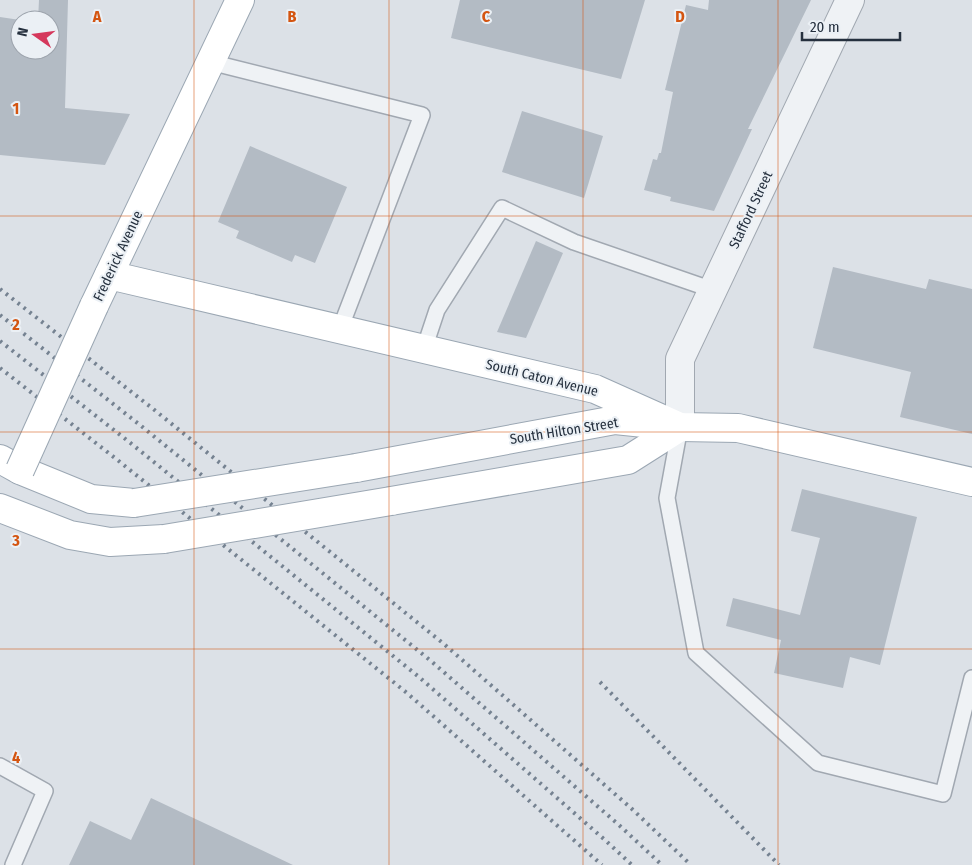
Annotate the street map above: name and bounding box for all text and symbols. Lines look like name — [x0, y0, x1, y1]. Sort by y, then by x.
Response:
text: A — [92, 7, 102, 26]
text: B — [288, 7, 297, 26]
text: C — [482, 7, 491, 26]
text: D — [675, 7, 685, 26]
north arrow — [10, 10, 60, 60]
scale bar — [802, 10, 900, 42]
text: 20 m — [810, 18, 840, 36]
text: N — [14, 26, 32, 38]
text: 1 — [13, 99, 19, 118]
street label: Stafford Street — [726, 168, 777, 252]
street label: Frederick Avenue — [90, 208, 146, 304]
text: 2 — [11, 315, 20, 334]
street label: South Caton Avenue — [484, 356, 600, 400]
street label: South Hilton Street — [509, 414, 620, 448]
text: 3 — [11, 531, 20, 550]
text: 4 — [12, 748, 20, 767]

